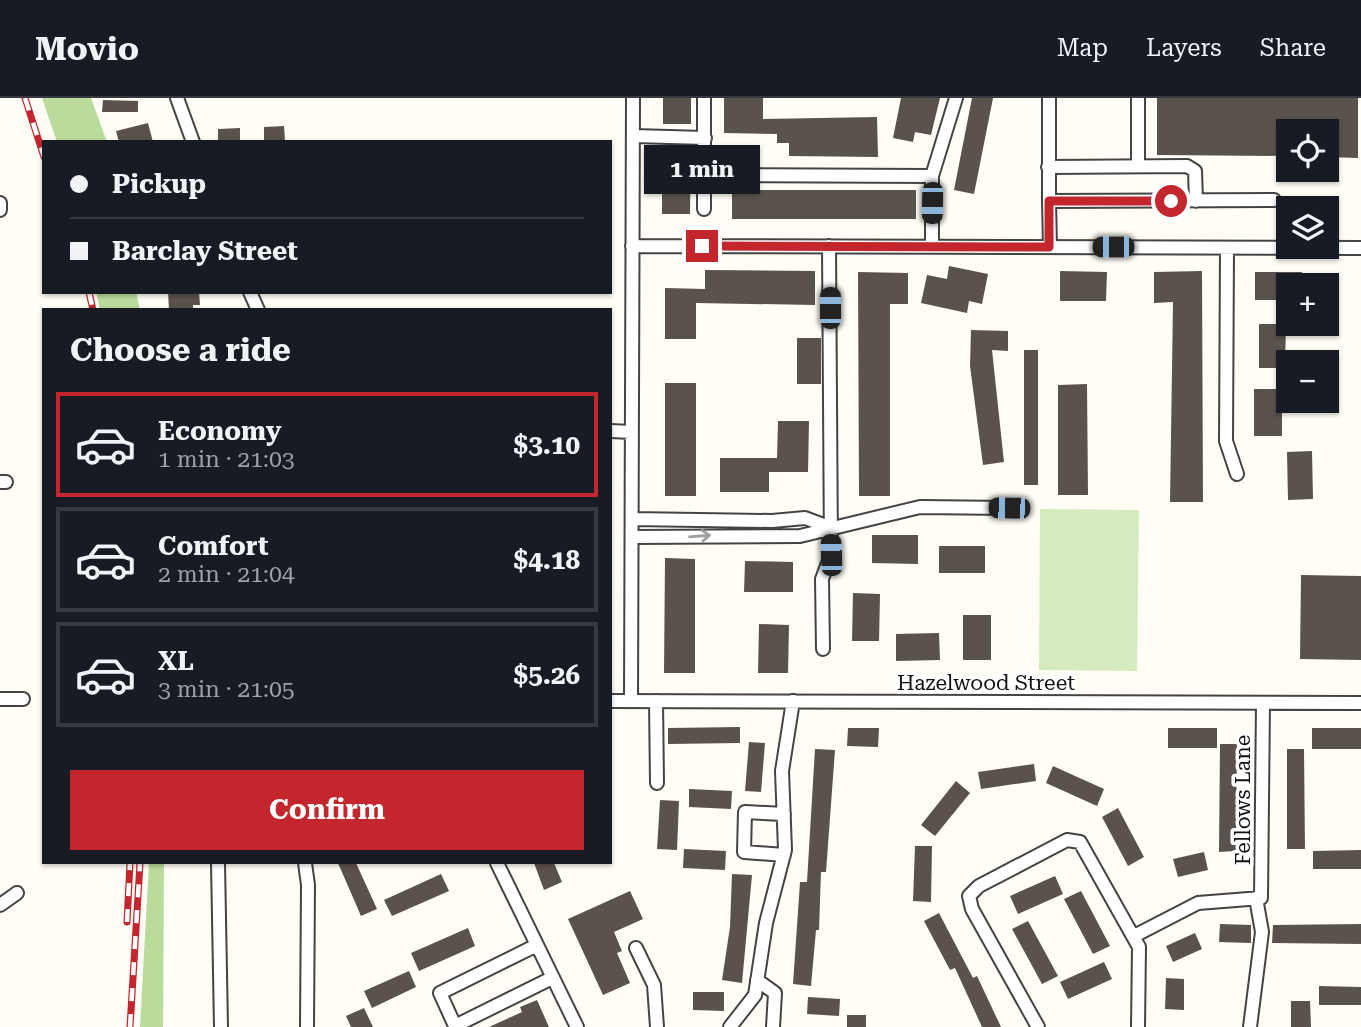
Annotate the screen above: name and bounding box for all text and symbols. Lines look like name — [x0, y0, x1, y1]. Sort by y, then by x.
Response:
text: Movio — [35, 29, 139, 68]
text: Map — [1057, 34, 1108, 62]
text: Layers — [1146, 34, 1222, 62]
text: Share — [1260, 34, 1326, 62]
map controls — [1276, 119, 1339, 413]
button: locate — [1276, 119, 1339, 182]
callout: 1 min — [644, 144, 760, 194]
text: 1 min — [670, 156, 734, 183]
text: Pickup — [112, 169, 206, 199]
car — [922, 182, 943, 224]
route start — [1155, 185, 1187, 217]
button: layers — [1276, 196, 1339, 259]
route end — [686, 230, 718, 262]
text: Barclay Street — [112, 236, 298, 266]
car — [1093, 237, 1135, 258]
button: + — [1276, 273, 1339, 336]
car — [820, 287, 841, 329]
text: Choose a ride — [70, 331, 291, 369]
button: − — [1276, 350, 1339, 413]
icon: car — [74, 413, 137, 476]
text: Economy — [158, 416, 281, 446]
text: $3.10 — [514, 430, 580, 460]
text: 1 min · 21:03 — [158, 446, 295, 473]
car — [988, 497, 1031, 519]
icon: car — [74, 528, 137, 591]
one-way arrow — [688, 529, 710, 542]
text: Comfort — [158, 531, 268, 561]
car — [820, 534, 843, 576]
text: $4.18 — [514, 545, 580, 575]
text: 2 min · 21:04 — [158, 561, 295, 588]
icon: car — [74, 643, 137, 706]
text: XL — [158, 646, 194, 676]
text: $5.26 — [514, 660, 580, 690]
street label: Hazelwood Street — [897, 671, 1075, 695]
text: 3 min · 21:05 — [158, 676, 295, 703]
street label: Fellows Lane — [1231, 735, 1255, 865]
button: Confirm — [70, 770, 584, 850]

